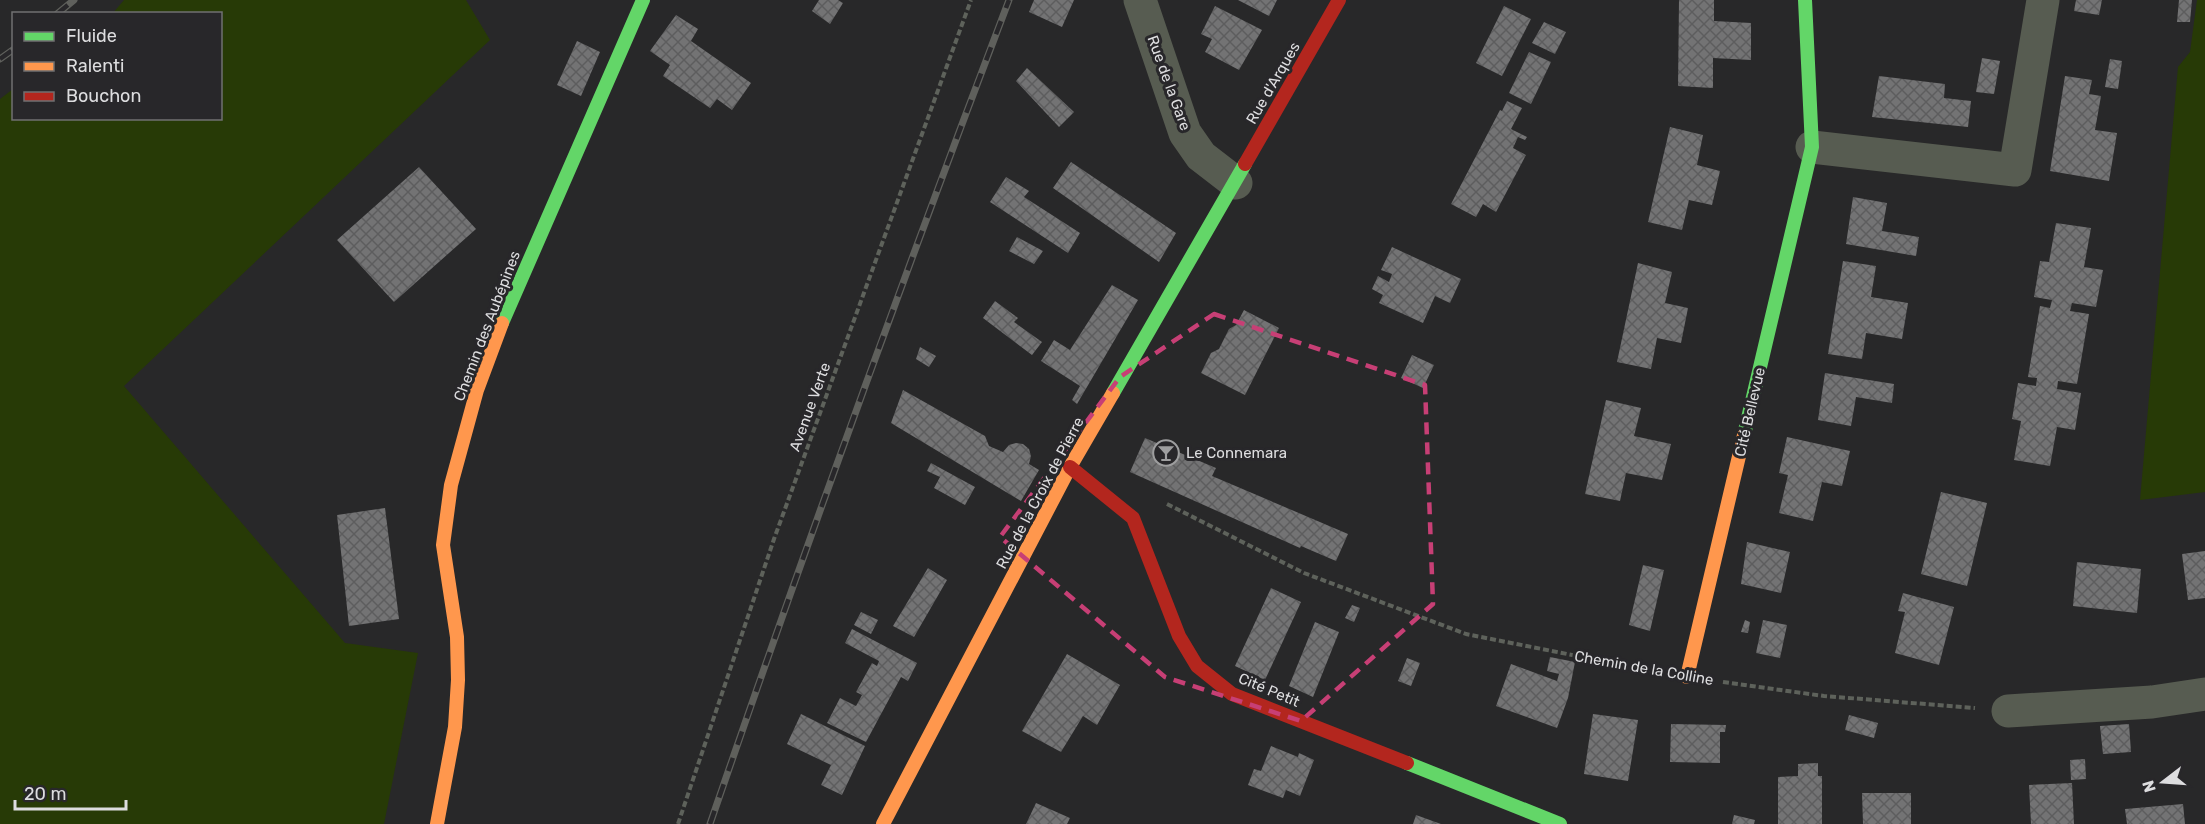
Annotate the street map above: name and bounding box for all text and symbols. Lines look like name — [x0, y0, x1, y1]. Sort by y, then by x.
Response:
legend — [12, 12, 222, 120]
text: Fluide — [66, 25, 117, 47]
street label: Rue de la Gare — [1143, 33, 1195, 133]
street label: Rue d'Arques — [1242, 38, 1304, 127]
text: Ralenti — [66, 55, 124, 77]
text: Bouchon — [66, 85, 141, 107]
street label: Chemin des Aubépines — [450, 248, 524, 404]
street label: Avenue Verte — [786, 360, 834, 454]
street label: Cité Bellevue — [1731, 366, 1769, 458]
street label: Rue de la Croix de Pierre — [992, 414, 1088, 572]
bar icon: Le Connemara — [1151, 438, 1181, 468]
place label: Le Connemara — [1186, 444, 1287, 462]
street label: Chemin de la Colline — [1573, 647, 1715, 689]
street label: Cité Petit — [1236, 669, 1302, 711]
north arrow — [2133, 752, 2193, 812]
scale bar — [15, 773, 126, 811]
text: N — [2138, 778, 2160, 795]
text: 20 m — [24, 783, 66, 805]

